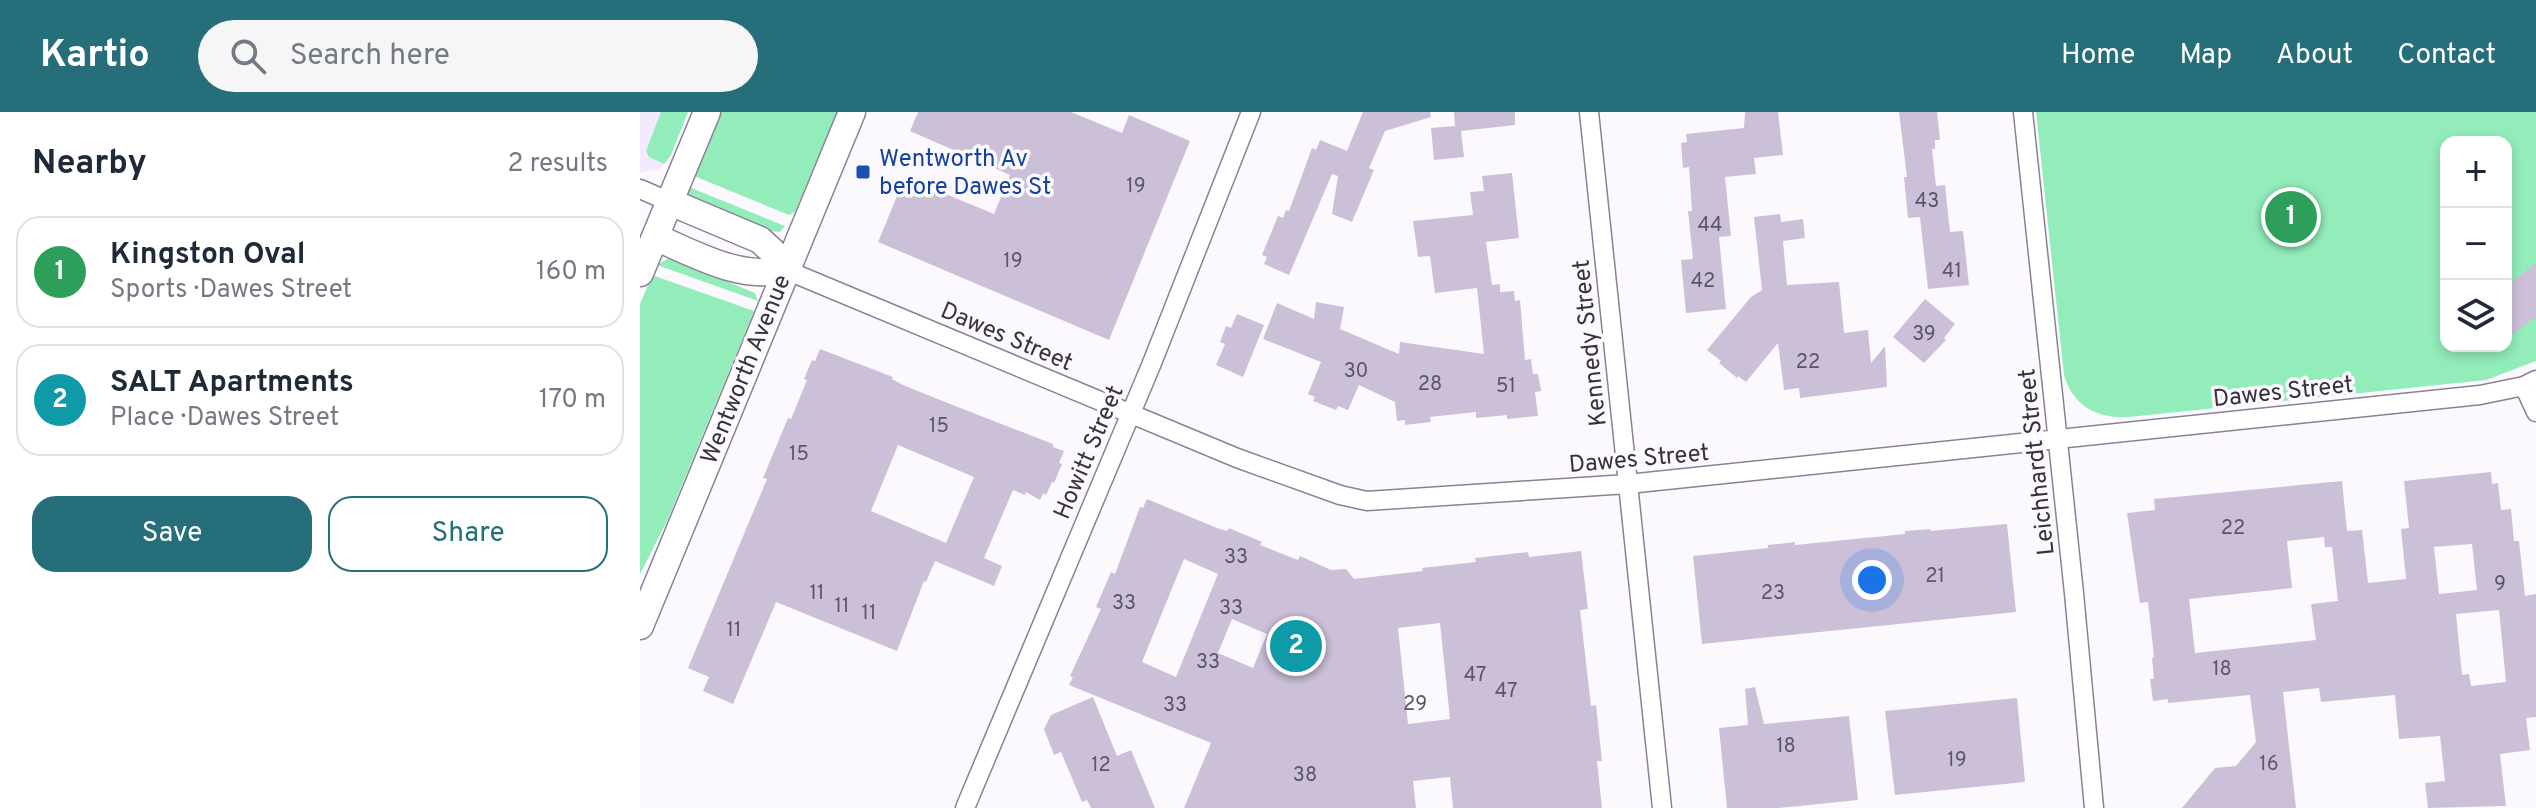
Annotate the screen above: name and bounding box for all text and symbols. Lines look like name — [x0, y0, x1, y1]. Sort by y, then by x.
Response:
search box — [198, 20, 758, 92]
text: Kartio — [40, 32, 150, 81]
icon: search — [226, 34, 270, 78]
text: Search here — [290, 38, 450, 75]
text: Home — [2061, 38, 2135, 74]
text: Map — [2179, 38, 2232, 74]
text: About — [2276, 38, 2353, 74]
text: Contact — [2397, 38, 2496, 74]
map controls — [2440, 136, 2512, 352]
button: + — [2440, 136, 2512, 208]
text: Nearby — [32, 143, 147, 186]
place label: Wentworth Av before Dawes St — [879, 145, 1051, 203]
text: 2 results — [508, 148, 608, 181]
marker: Wentworth Av before Dawes St — [854, 163, 872, 181]
house number: 19 — [1126, 174, 1146, 200]
pin: 1 — [2265, 187, 2317, 247]
house number: 43 — [1915, 189, 1939, 215]
button: − — [2440, 208, 2512, 280]
house number: 44 — [1698, 213, 1722, 239]
text: Kingston Oval — [110, 237, 305, 274]
house number: 19 — [1003, 249, 1023, 275]
text: 1 — [55, 256, 65, 289]
text: 160 m — [536, 256, 606, 289]
street label: Kennedy Street — [1567, 258, 1615, 428]
house number: 41 — [1942, 259, 1962, 285]
house number: 42 — [1691, 269, 1715, 295]
street label: Wentworth Avenue — [695, 271, 799, 469]
text: Sports · Dawes Street — [110, 274, 352, 307]
button: layers — [2440, 280, 2512, 352]
street label: Dawes Street — [936, 297, 1077, 379]
house number: 39 — [1912, 322, 1936, 348]
house number: 22 — [1796, 350, 1820, 376]
house number: 30 — [1344, 359, 1368, 385]
text: SALT Apartments — [110, 365, 354, 402]
street label: Leichhardt Street — [2013, 367, 2063, 557]
street label: Dawes Street — [2212, 371, 2355, 415]
house number: 28 — [1418, 372, 1442, 398]
house number: 51 — [1496, 374, 1516, 400]
street label: Howitt Street — [1048, 381, 1132, 524]
text: 2 — [52, 384, 68, 417]
text: 170 m — [539, 384, 606, 417]
text: Place · Dawes Street — [110, 402, 339, 435]
house number: 15 — [929, 414, 949, 440]
street label: Dawes Street — [1568, 439, 1711, 481]
house number: 15 — [789, 442, 809, 468]
button: Save — [32, 496, 312, 572]
button: Share — [328, 496, 608, 572]
house number: 22 — [2221, 516, 2245, 542]
house number: 33 — [1224, 545, 1248, 571]
your location — [1852, 560, 1892, 600]
house number: 21 — [1925, 564, 1945, 590]
house number: 9 — [2494, 572, 2506, 598]
house number: 11 — [810, 581, 824, 607]
house number: 23 — [1761, 581, 1785, 607]
house number: 33 — [1112, 591, 1136, 617]
house number: 11 — [835, 594, 849, 620]
house number: 33 — [1219, 596, 1243, 622]
house number: 11 — [862, 601, 876, 627]
pin: 2 — [1270, 616, 1322, 676]
house number: 11 — [727, 618, 741, 644]
house number: 33 — [1196, 650, 1220, 676]
house number: 18 — [2212, 657, 2232, 683]
house number: 47 — [1464, 663, 1486, 689]
house number: 47 — [1495, 679, 1517, 705]
house number: 29 — [1403, 692, 1427, 718]
house number: 33 — [1163, 693, 1187, 719]
house number: 18 — [1776, 734, 1796, 760]
house number: 19 — [1947, 748, 1967, 774]
house number: 16 — [2259, 752, 2279, 778]
house number: 12 — [1091, 753, 1111, 779]
house number: 38 — [1293, 763, 1317, 789]

